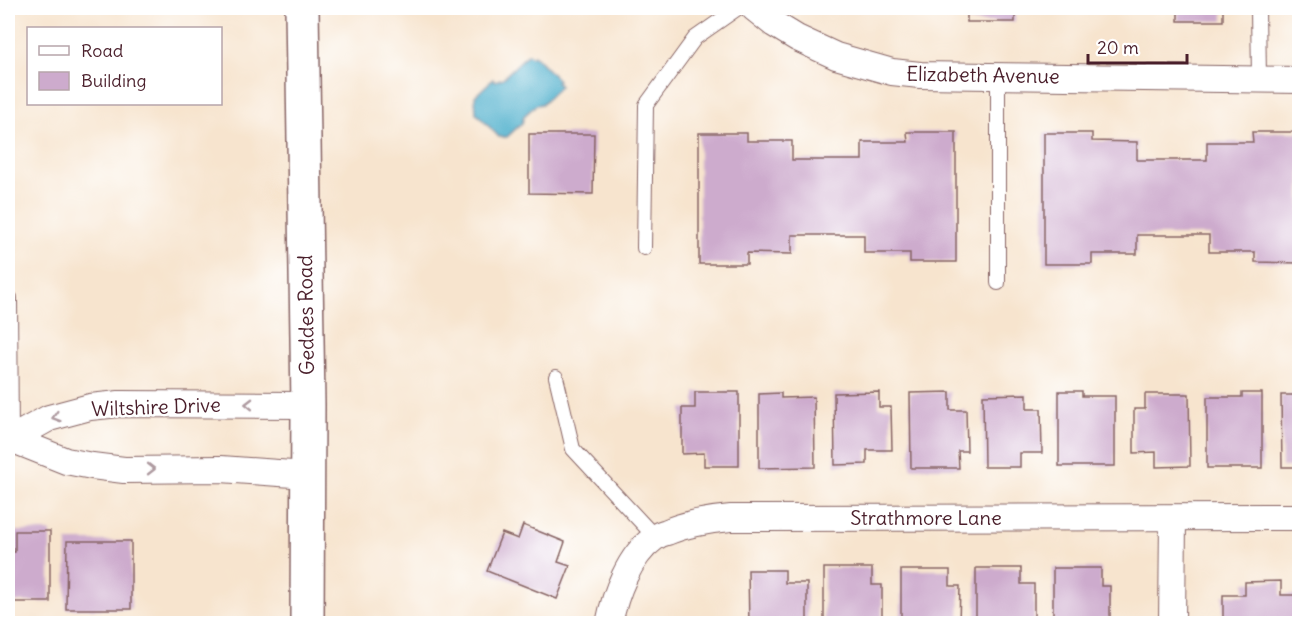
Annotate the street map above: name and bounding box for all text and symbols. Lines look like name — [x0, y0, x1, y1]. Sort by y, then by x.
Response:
legend — [27, 27, 222, 105]
scale bar — [1088, 27, 1187, 65]
text: 20 m — [1097, 36, 1139, 59]
text: Road — [81, 39, 124, 62]
street label: Elizabeth Avenue — [906, 61, 1060, 88]
text: Building — [81, 69, 146, 92]
street label: Geddes Road — [292, 254, 319, 375]
street label: Wiltshire Drive — [91, 392, 221, 421]
one-way arrow — [245, 398, 254, 410]
one-way arrow — [51, 410, 62, 422]
one-way arrow — [146, 463, 155, 475]
street label: Strathmore Lane — [850, 505, 1002, 530]

